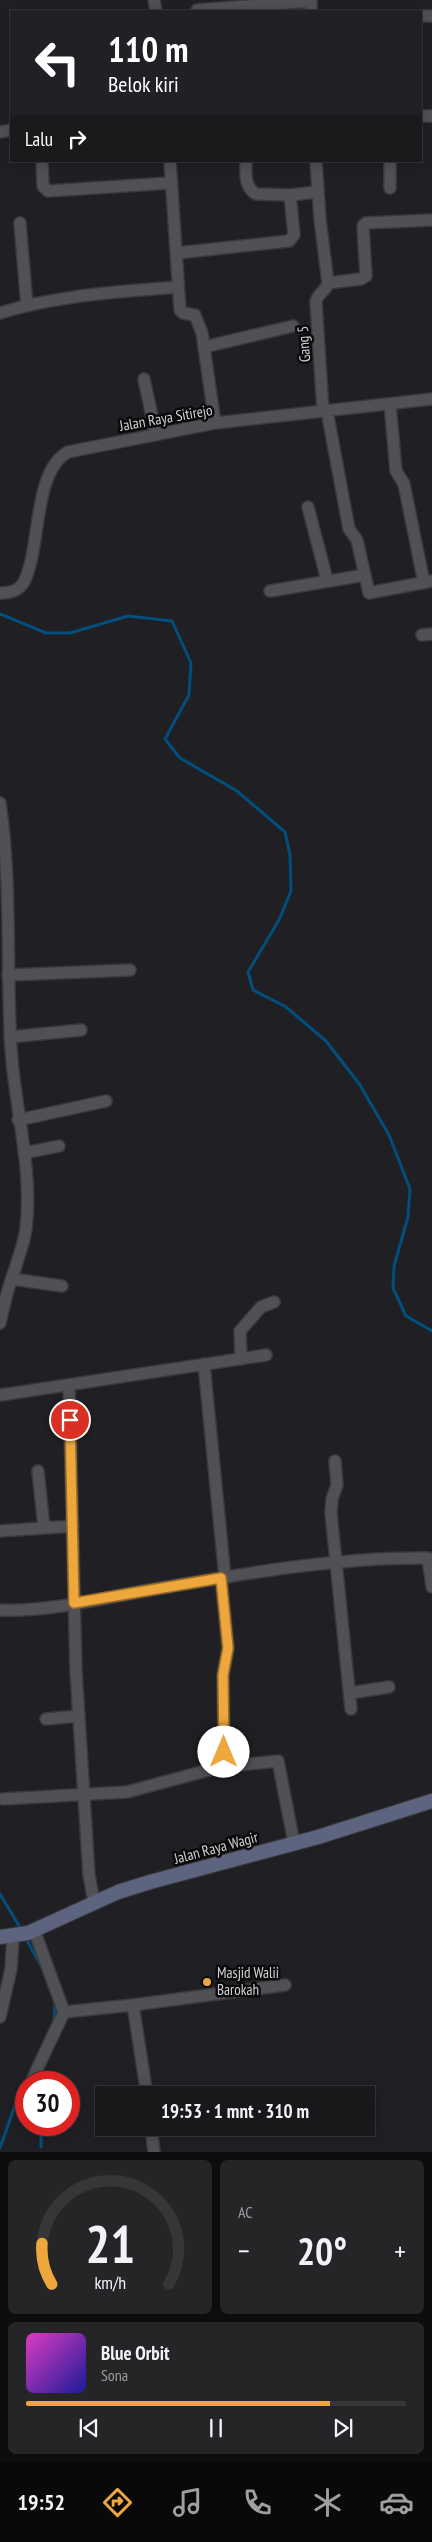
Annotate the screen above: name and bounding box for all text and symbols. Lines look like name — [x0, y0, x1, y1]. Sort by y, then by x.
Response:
text: 110 m — [108, 26, 189, 72]
icon: left — [25, 30, 90, 95]
text: Belok kiri — [108, 70, 179, 98]
icon: right — [63, 125, 91, 153]
text: Lalu — [25, 127, 53, 151]
street label: Gang 5 — [293, 325, 314, 363]
street label: Jalan Raya Sitirejo — [117, 400, 214, 435]
pin — [49, 1399, 91, 1441]
icon: arrive — [56, 1406, 84, 1434]
position arrow — [197, 1725, 249, 1777]
street label: Jalan Raya Wagir — [171, 1827, 261, 1868]
place label: Masjid Walii Barokah — [217, 1963, 279, 1999]
marker: Masjid Walii Barokah — [201, 1976, 213, 1988]
speed limit sign: 30 — [15, 2071, 80, 2136]
text: 19:53 · 1 mnt · 310 m — [161, 2099, 309, 2123]
text: AC — [238, 2202, 253, 2222]
text: 21 — [85, 2210, 135, 2277]
text: 20° — [297, 2226, 347, 2275]
text: − — [238, 2232, 250, 2269]
text: + — [394, 2232, 406, 2269]
text: km/h — [94, 2271, 126, 2294]
text: Blue Orbit — [101, 2341, 170, 2365]
text: Sona — [101, 2365, 128, 2385]
icon: previous — [75, 2414, 103, 2442]
icon: pause — [202, 2414, 230, 2442]
icon: next — [329, 2414, 357, 2442]
icon: directions — [100, 2485, 135, 2520]
icon: music — [170, 2485, 205, 2520]
icon: phone — [240, 2485, 275, 2520]
icon: climate — [310, 2485, 345, 2520]
icon: car — [379, 2485, 414, 2520]
text: 19:52 — [17, 2488, 65, 2516]

